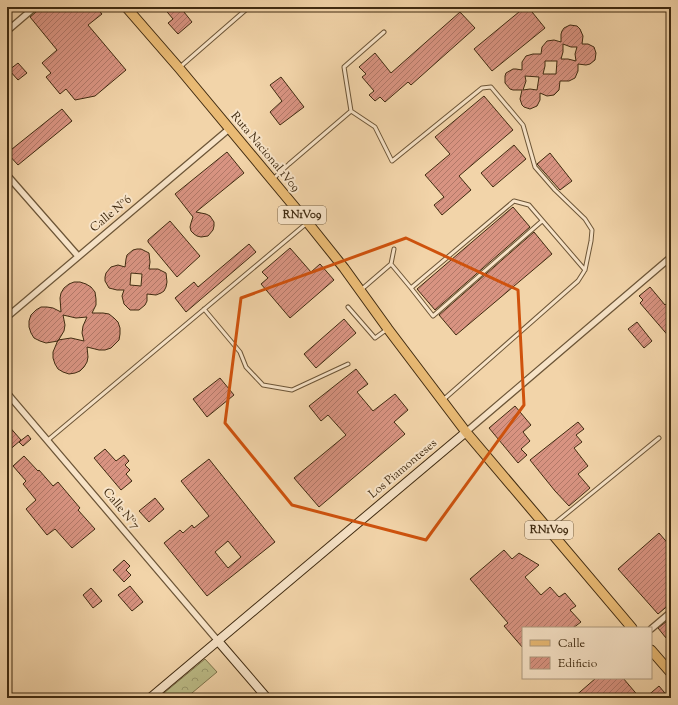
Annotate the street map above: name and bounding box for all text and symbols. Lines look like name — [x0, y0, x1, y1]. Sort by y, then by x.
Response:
street label: Ruta Nacional 1V09 — [226, 108, 304, 196]
street label: Calle Nº6 — [86, 191, 136, 237]
road number: RN1V09 — [278, 206, 326, 224]
street label: Los Piamonteses — [365, 435, 441, 503]
street label: Calle Nº7 — [98, 484, 144, 534]
road number: RN1V09 — [525, 521, 573, 539]
legend — [522, 627, 652, 679]
text: Calle — [558, 635, 586, 653]
text: Edificio — [558, 655, 598, 673]

